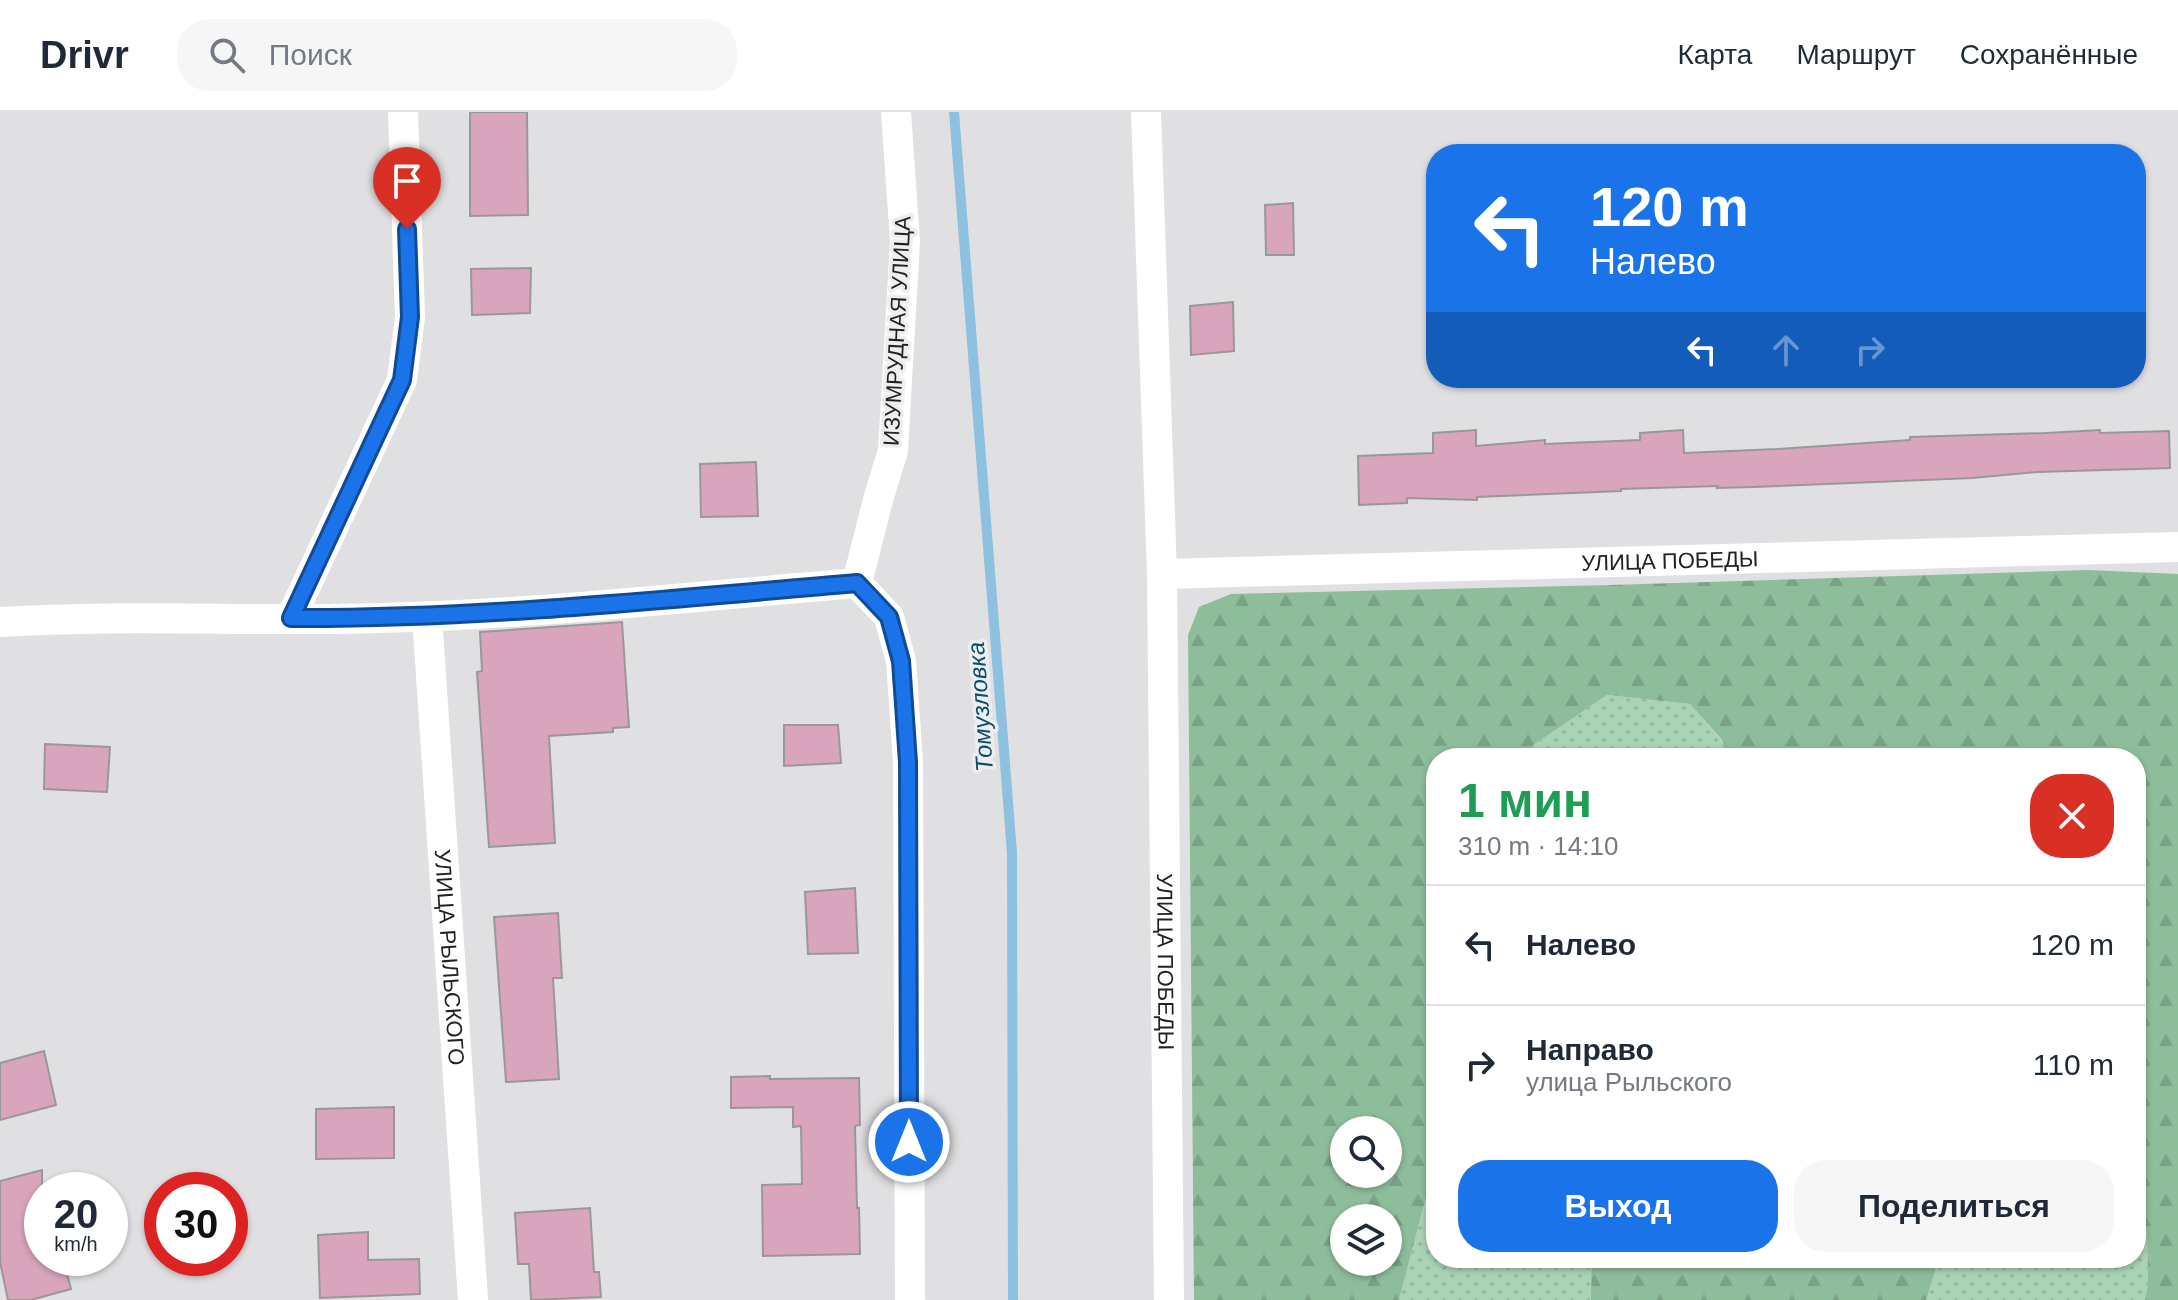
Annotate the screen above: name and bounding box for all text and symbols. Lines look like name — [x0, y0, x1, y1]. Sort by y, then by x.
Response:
search box — [177, 19, 737, 91]
icon: search — [205, 33, 249, 77]
text: Drivr — [40, 34, 129, 76]
text: Поиск — [269, 38, 352, 71]
text: Карта — [1677, 39, 1752, 70]
text: Маршрут — [1796, 39, 1916, 70]
text: Сохранённые — [1960, 39, 2138, 70]
pin — [373, 147, 441, 229]
icon: arrive — [385, 159, 429, 203]
text: 120 m — [1590, 175, 1749, 238]
icon: left — [1458, 176, 1562, 280]
street label: ИЗУМРУДНАЯ УЛИЦА — [878, 215, 916, 447]
text: Налево — [1590, 241, 1716, 282]
icon: left — [1680, 328, 1724, 372]
icon: ahead — [1764, 328, 1808, 372]
icon: right — [1848, 328, 1892, 372]
street label: УЛИЦА ПОБЕДЫ — [1581, 546, 1759, 575]
water label: Томузловка — [962, 641, 998, 773]
text: 1 мин — [1458, 774, 1592, 827]
button: close — [2030, 774, 2114, 858]
text: 310 m · 14:10 — [1458, 831, 1618, 861]
street label: УЛИЦА РЫЛЬСКОГО — [430, 848, 470, 1066]
street label: УЛИЦА ПОБЕДЫ — [1152, 873, 1179, 1050]
icon: left — [1458, 923, 1502, 967]
text: Налево — [1526, 928, 1636, 961]
text: 120 m — [2031, 928, 2114, 961]
text: Направо — [1526, 1033, 1654, 1066]
icon: right — [1458, 1043, 1502, 1087]
text: 110 m — [2033, 1048, 2114, 1081]
text: улица Рыльского — [1526, 1067, 1732, 1097]
position arrow — [867, 1100, 951, 1184]
map controls — [1330, 1116, 1402, 1276]
button: search — [1330, 1116, 1402, 1188]
button: Выход — [1458, 1160, 1778, 1252]
button: Поделиться — [1794, 1160, 2114, 1252]
speed limit sign: 30 — [144, 1172, 248, 1276]
text: 20 — [54, 1192, 98, 1236]
button: layers — [1330, 1204, 1402, 1276]
text: km/h — [54, 1233, 98, 1255]

